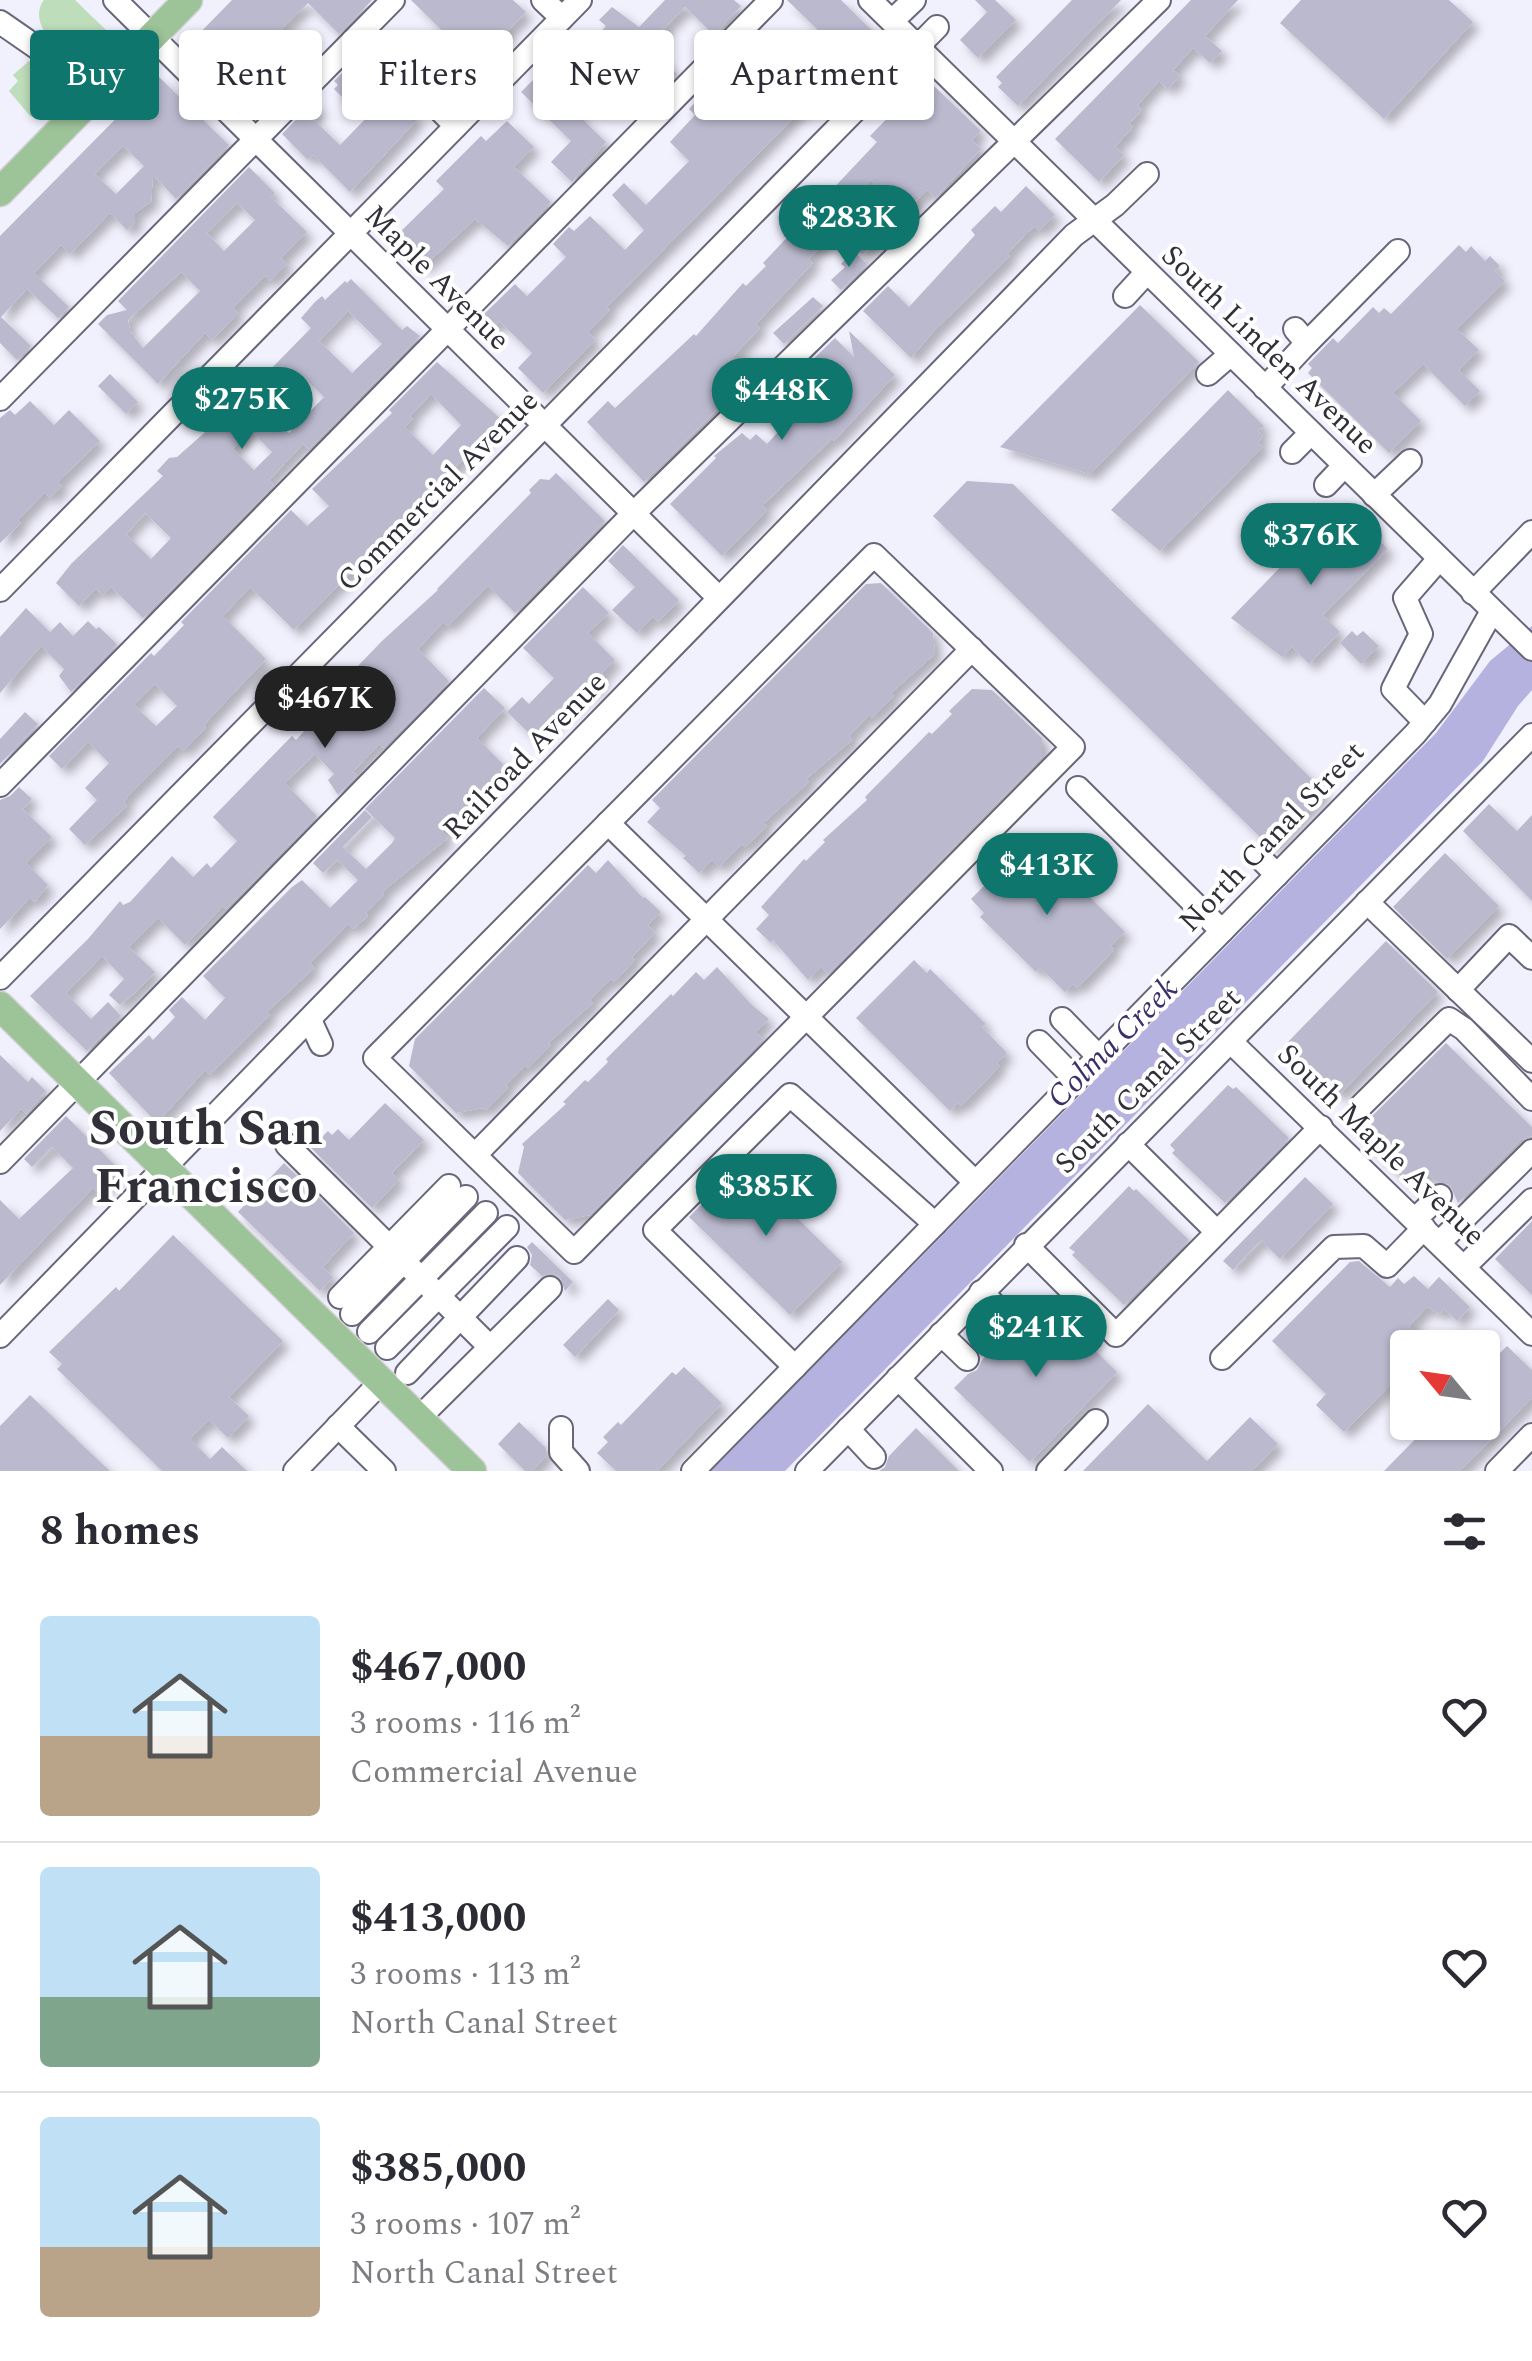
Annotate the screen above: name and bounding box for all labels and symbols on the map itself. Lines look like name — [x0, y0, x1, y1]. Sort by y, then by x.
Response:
pin: $283K — [779, 185, 919, 270]
street label: Maple Avenue — [353, 194, 521, 362]
street label: South Linden Avenue — [1150, 234, 1388, 466]
pin: $448K — [712, 358, 852, 443]
pin: $275K — [172, 367, 312, 452]
street label: Commercial Avenue — [326, 379, 550, 603]
pin: $376K — [1241, 503, 1381, 588]
street label: Railroad Avenue — [432, 661, 618, 851]
pin: $467K — [255, 666, 395, 751]
street label: North Canal Street — [1168, 731, 1376, 943]
pin: $413K — [977, 833, 1117, 918]
water label: Colma Creek — [1036, 966, 1190, 1120]
street label: South Canal Street — [1044, 977, 1252, 1185]
street label: South Maple Avenue — [1266, 1033, 1496, 1257]
district label: South San Francisco — [89, 1091, 323, 1225]
pin: $385K — [696, 1154, 836, 1239]
pin: $241K — [966, 1295, 1106, 1380]
north arrow — [1390, 1330, 1500, 1440]

